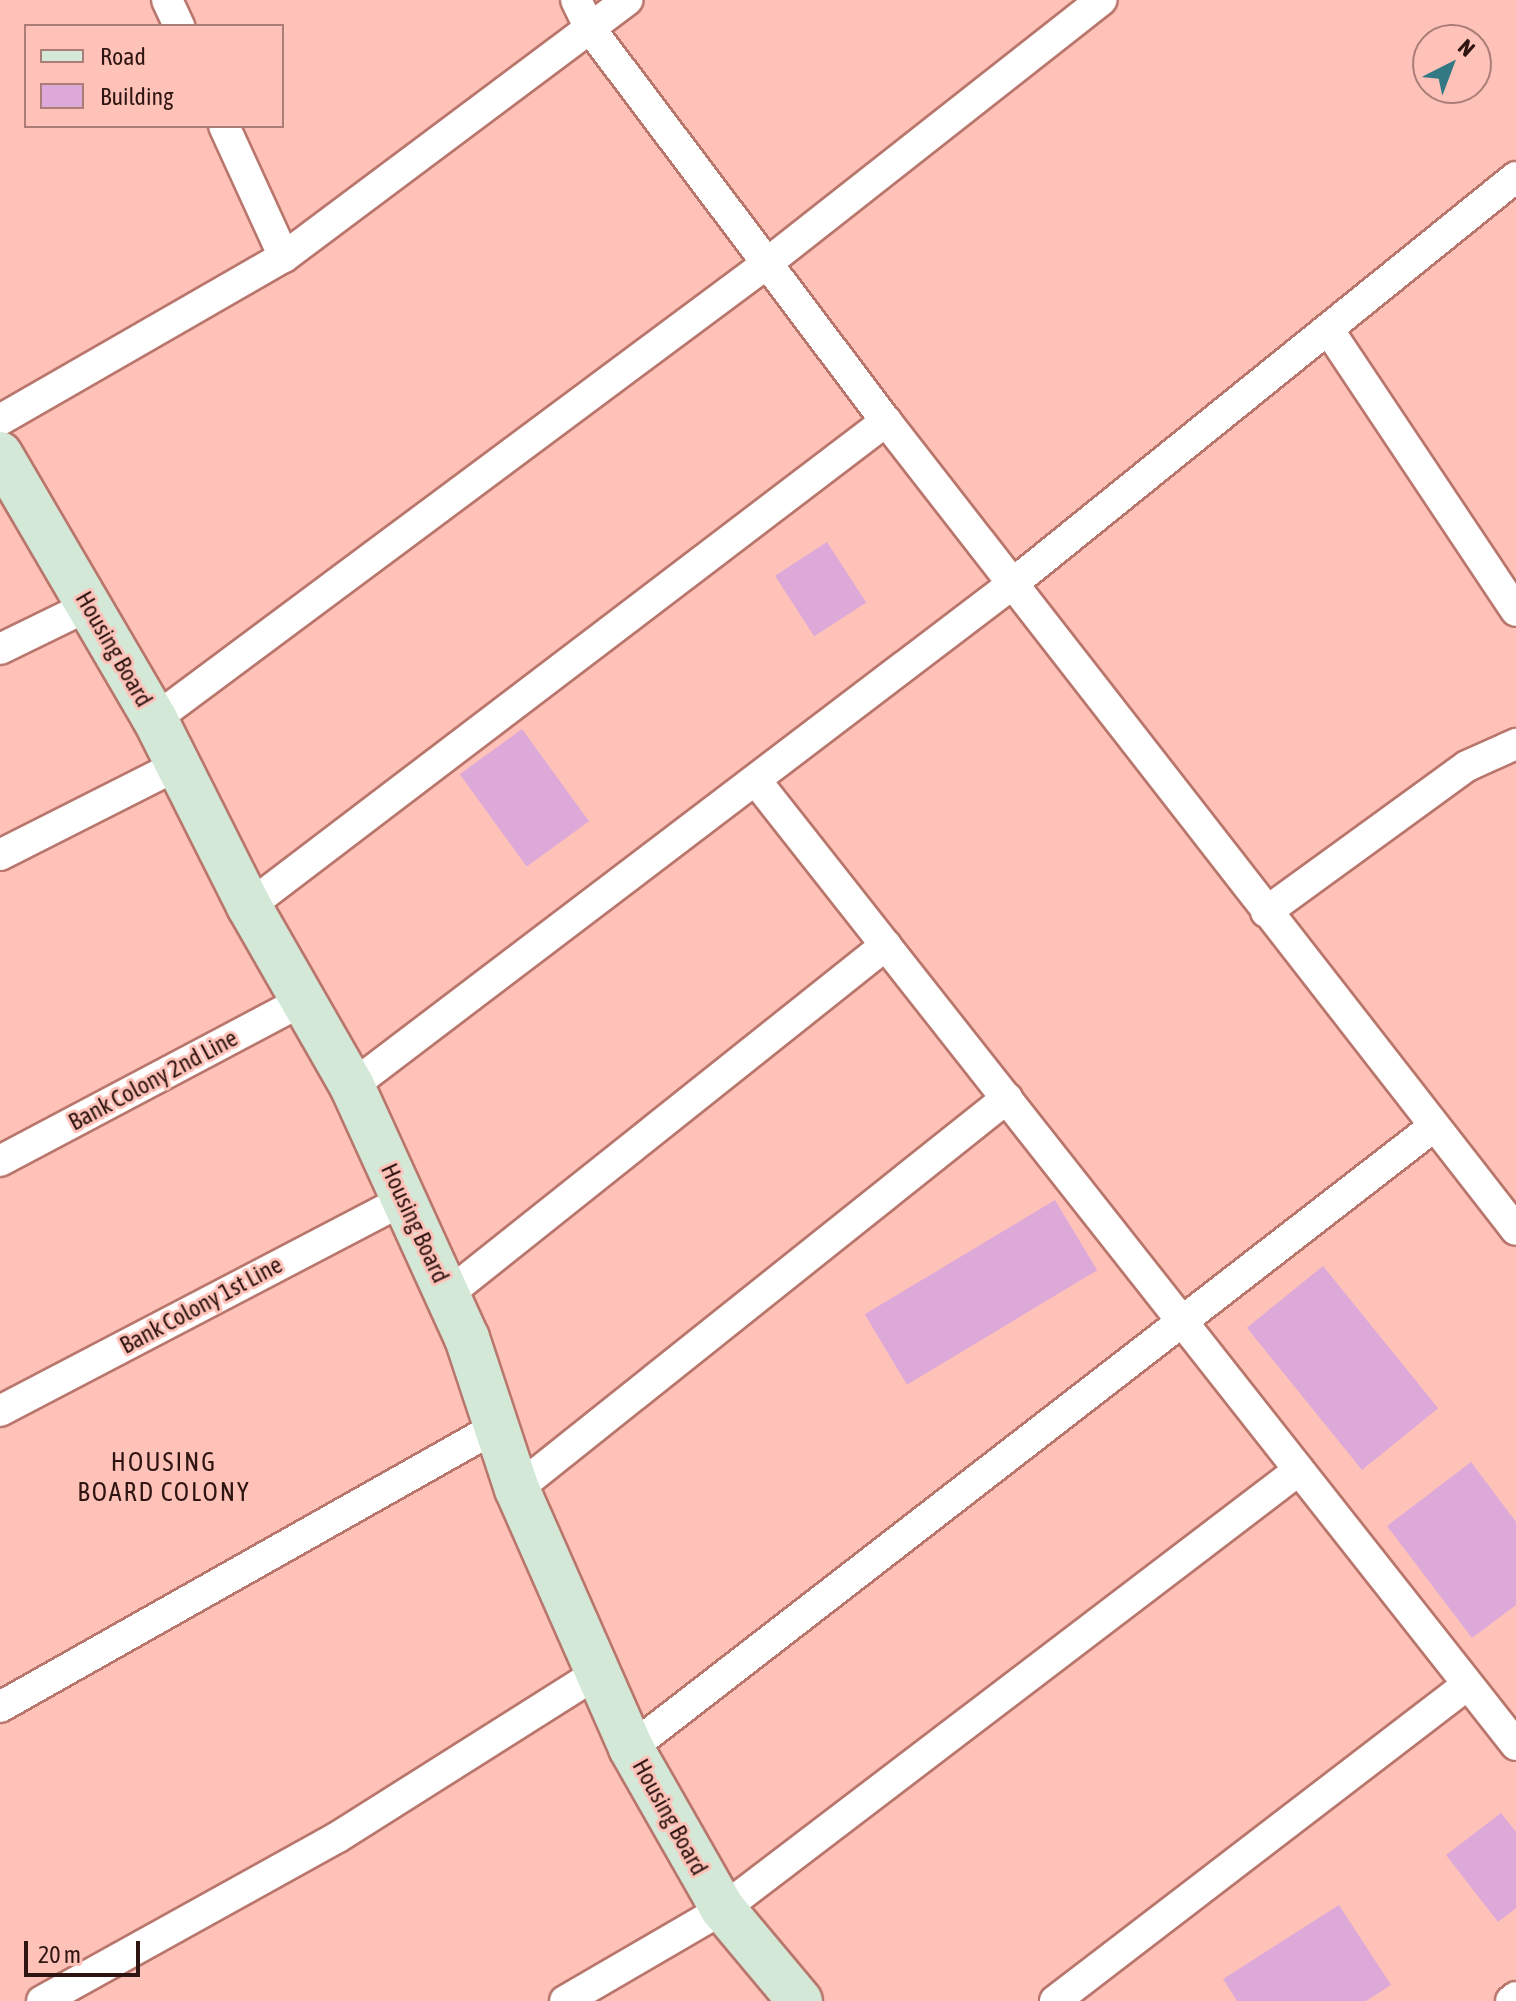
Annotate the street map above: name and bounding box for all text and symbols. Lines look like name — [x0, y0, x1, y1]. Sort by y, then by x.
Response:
legend — [24, 24, 284, 128]
north arrow — [1412, 24, 1492, 104]
text: N — [1453, 34, 1480, 62]
text: Road — [100, 43, 146, 70]
text: Building — [100, 83, 173, 110]
street label: Housing Board — [69, 586, 159, 712]
street label: Bank Colony 2nd Line — [64, 1023, 242, 1137]
street label: Housing Board — [375, 1159, 455, 1287]
street label: Bank Colony 1st Line — [115, 1250, 287, 1360]
district label: HOUSING BOARD COLONY — [77, 1447, 251, 1508]
street label: Housing Board — [626, 1754, 714, 1880]
scale bar — [28, 1925, 144, 1975]
text: 20 m — [38, 1941, 81, 1968]

